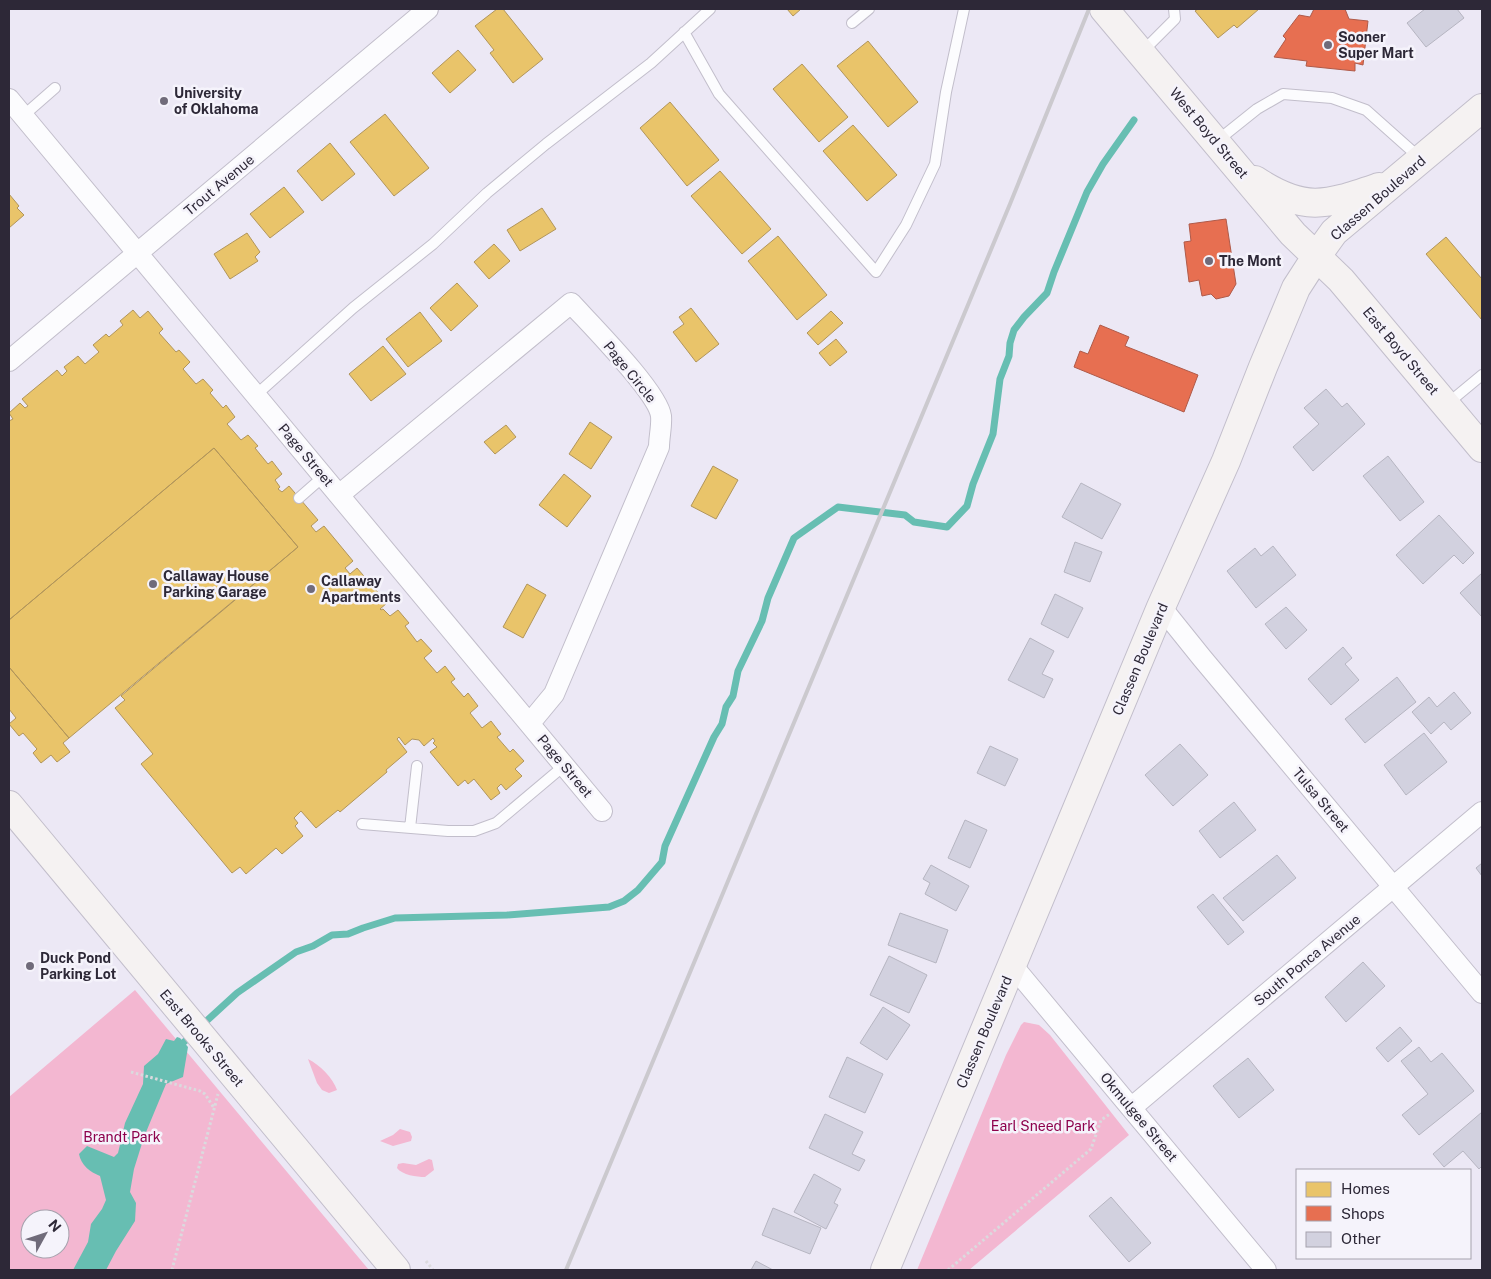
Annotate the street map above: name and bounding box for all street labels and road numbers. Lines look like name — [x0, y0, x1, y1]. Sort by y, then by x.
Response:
street label: West Boyd Street — [1166, 84, 1252, 182]
street label: Trout Avenue — [181, 151, 257, 219]
street label: Classen Boulevard — [1327, 152, 1429, 244]
street label: East Boyd Street — [1360, 304, 1442, 398]
street label: Page Circle — [600, 338, 660, 406]
street label: Page Street — [275, 420, 337, 490]
street label: Classen Boulevard — [1109, 600, 1171, 718]
street label: Page Street — [534, 731, 596, 801]
street label: Tulsa Street — [1290, 765, 1352, 835]
street label: South Ponca Avenue — [1251, 911, 1363, 1009]
street label: Classen Boulevard — [953, 973, 1015, 1091]
street label: East Brooks Street — [157, 986, 247, 1090]
street label: Okmulgee Street — [1097, 1069, 1181, 1165]

